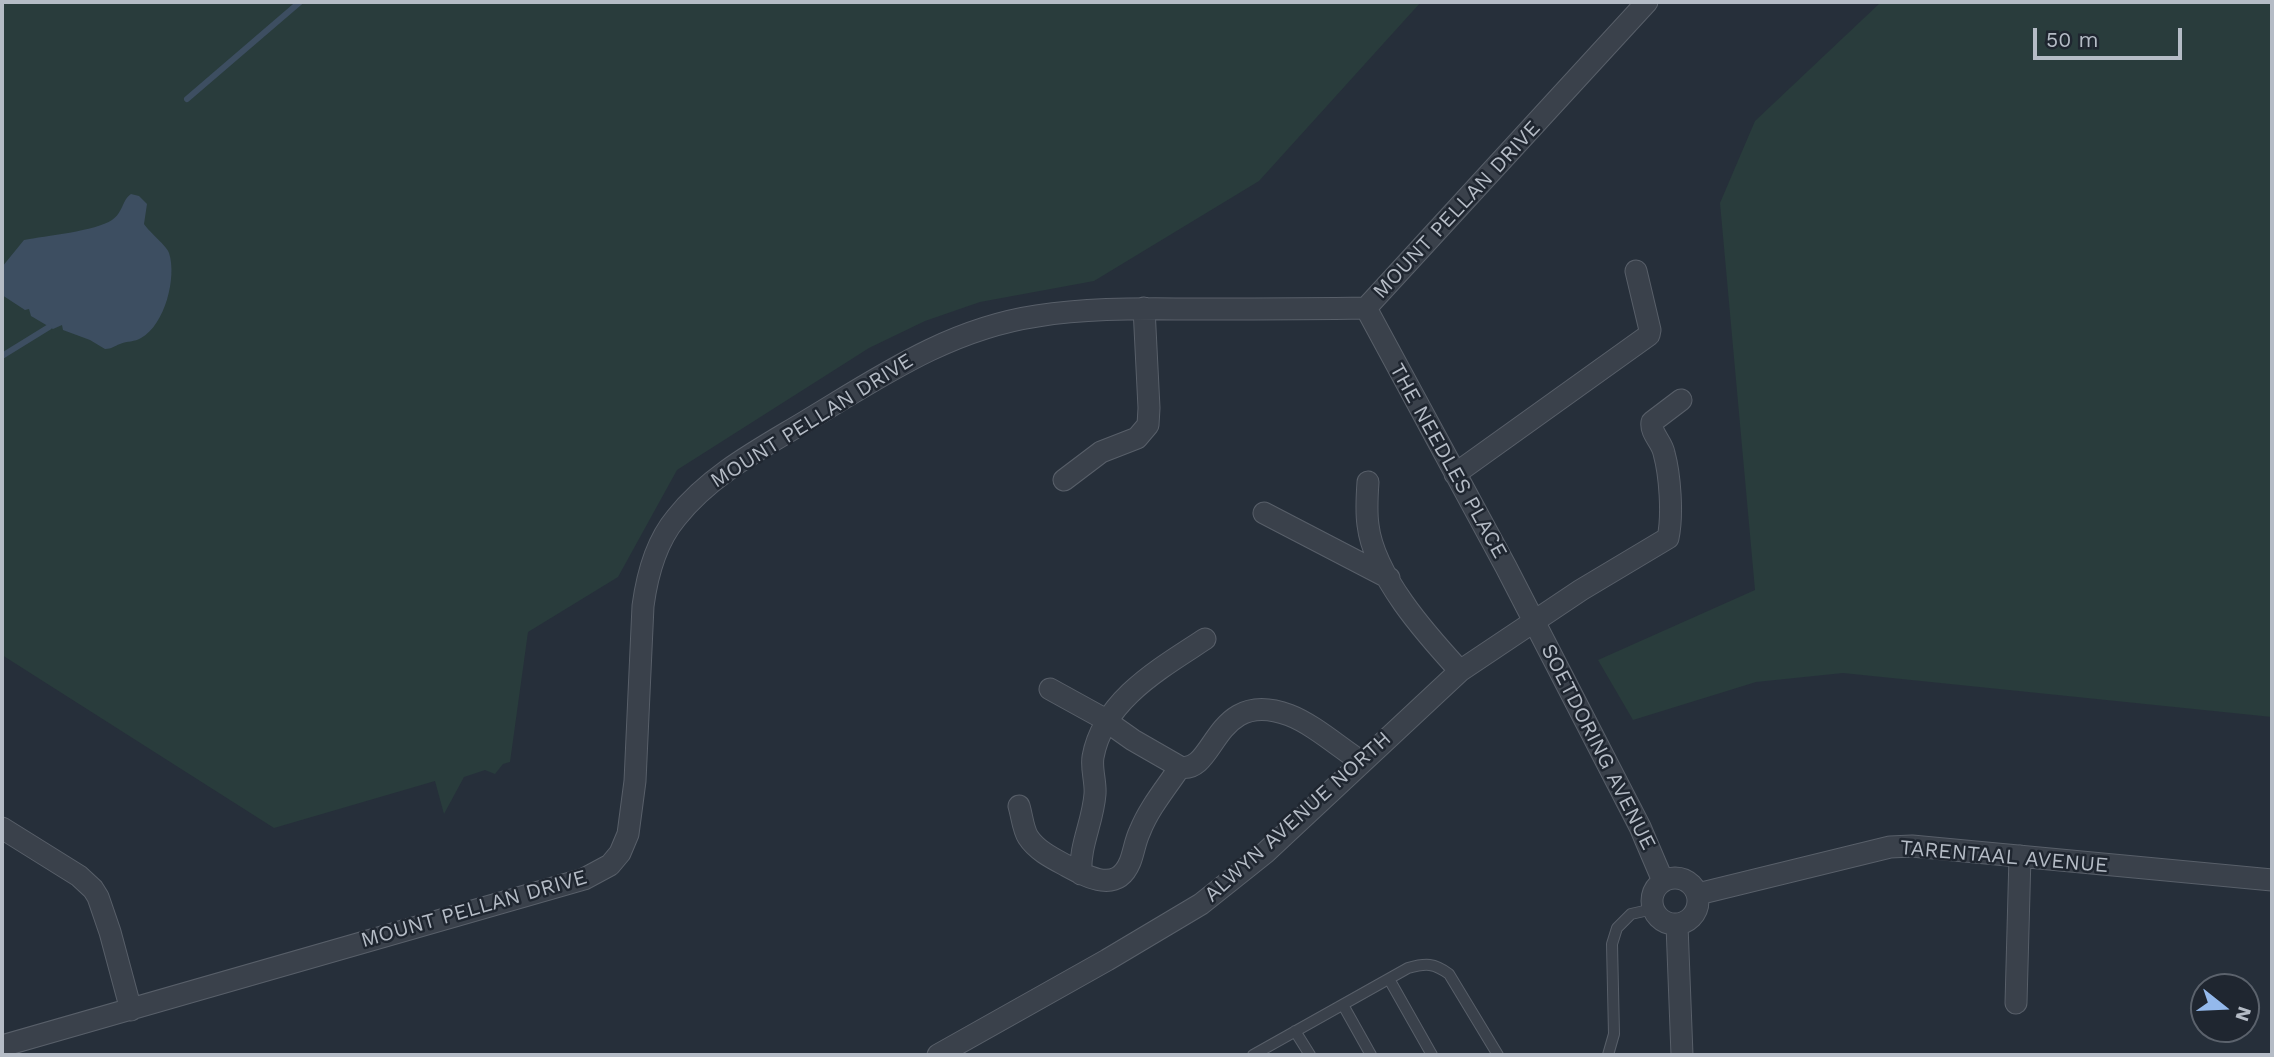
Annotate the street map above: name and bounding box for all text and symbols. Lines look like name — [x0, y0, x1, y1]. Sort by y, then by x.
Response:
scale bar — [2036, 14, 2185, 58]
text: 50 m — [2046, 27, 2098, 52]
street label: MOUNT PELLAN DRIVE — [1368, 116, 1546, 304]
street label: MOUNT PELLAN DRIVE — [706, 348, 918, 494]
street label: THE NEEDLES PLACE — [1384, 359, 1512, 563]
street label: SOETDORING AVENUE — [1535, 640, 1661, 854]
street label: ALWYN AVENUE NORTH — [1199, 726, 1397, 908]
street label: TARENTAAL AVENUE — [1899, 835, 2109, 879]
street label: MOUNT PELLAN DRIVE — [358, 865, 590, 953]
north arrow — [2190, 973, 2260, 1043]
text: N — [2230, 1004, 2257, 1024]

